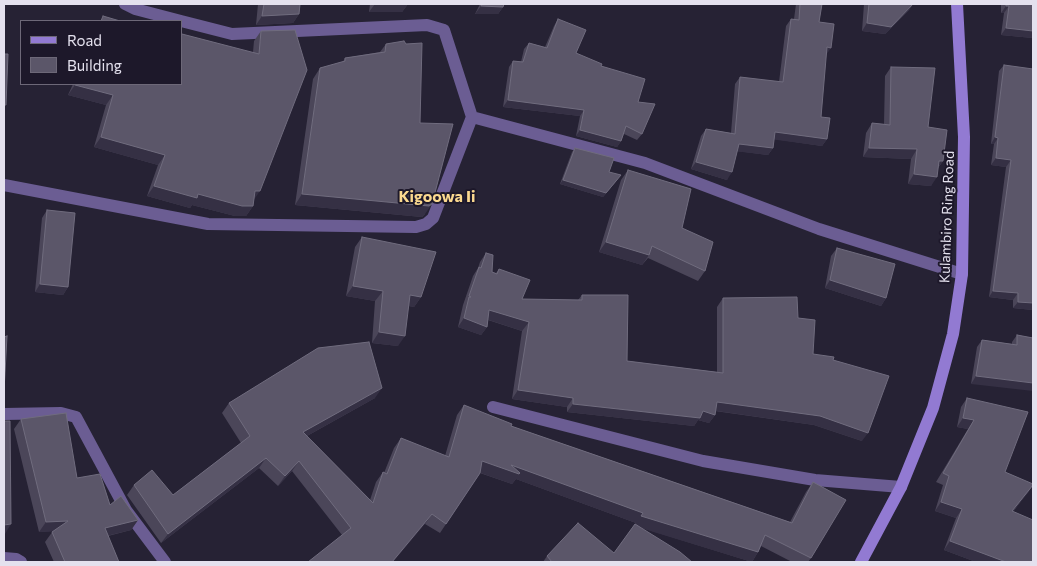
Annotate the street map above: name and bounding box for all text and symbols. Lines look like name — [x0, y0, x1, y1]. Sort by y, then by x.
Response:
legend — [20, 20, 182, 85]
text: Road — [67, 31, 102, 49]
text: Building — [67, 56, 122, 74]
street label: Kulambiro Ring Road — [936, 151, 958, 283]
district label: Kigoowa Ii — [398, 187, 476, 207]

